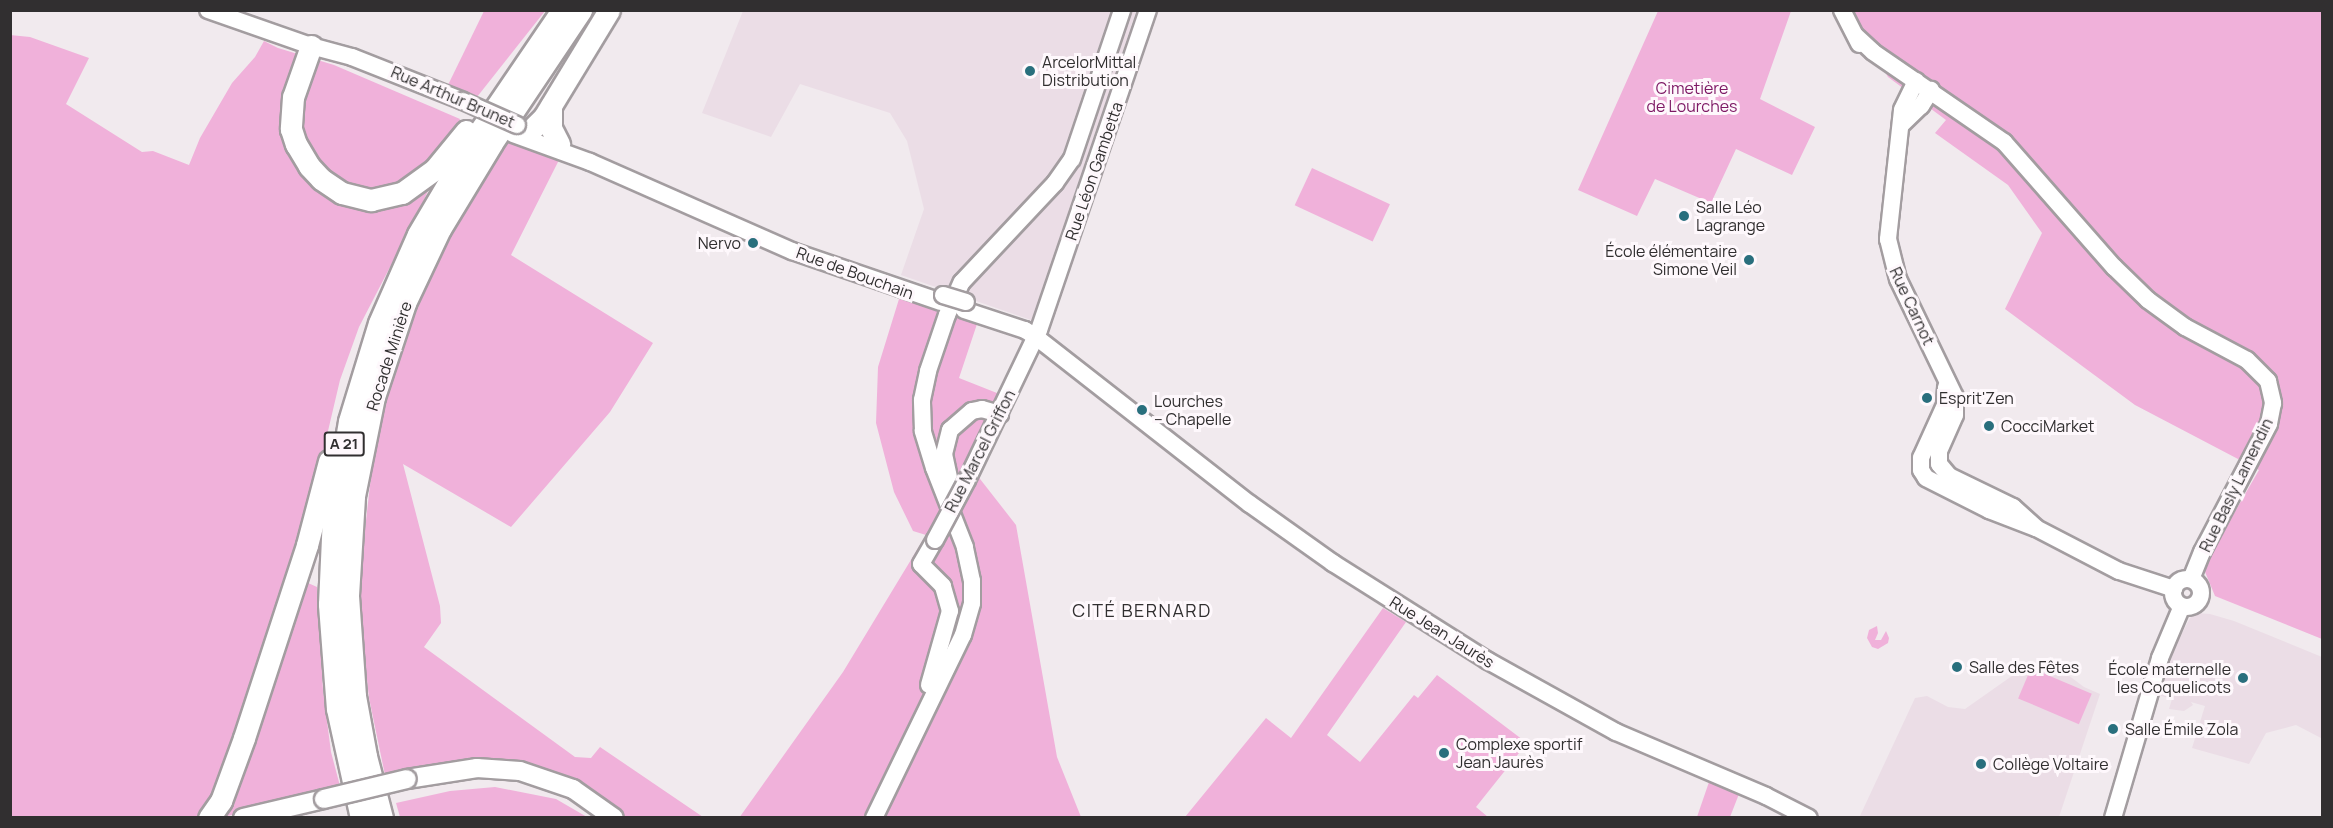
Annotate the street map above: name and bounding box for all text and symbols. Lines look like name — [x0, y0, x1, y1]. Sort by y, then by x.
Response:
place label: ArcelorMittal Distribution — [1042, 52, 1136, 90]
street label: Rue Arthur Brunet — [388, 62, 518, 132]
marker: ArcelorMittal Distribution — [1023, 64, 1037, 78]
park label: Cimetière de Lourches — [1647, 78, 1737, 116]
street label: Rue Léon Gambetta — [1061, 99, 1127, 243]
place label: Salle Léo Lagrange — [1696, 197, 1765, 235]
marker: Salle Léo Lagrange — [1677, 209, 1691, 223]
place label: Nervo — [698, 233, 741, 253]
marker: Nervo — [746, 236, 760, 250]
place label: École élémentaire Simone Veil — [1605, 241, 1737, 279]
street label: Rue de Bouchain — [794, 243, 916, 303]
marker: École élémentaire Simone Veil — [1742, 253, 1756, 267]
street label: Rue Carnot — [1886, 264, 1938, 348]
street label: Rocade Minière — [362, 299, 416, 413]
street label: Rue Marcel Griffon — [941, 386, 1019, 516]
place label: Esprit'Zen — [1939, 388, 2014, 408]
place label: Lourches – Chapelle — [1154, 391, 1231, 429]
marker: Esprit'Zen — [1920, 391, 1934, 405]
marker: Lourches – Chapelle — [1135, 403, 1149, 417]
street label: Rue Basly Lamendin — [2195, 415, 2277, 555]
place label: CocciMarket — [2001, 416, 2095, 436]
marker: CocciMarket — [1982, 419, 1996, 433]
road number: A 21 — [323, 432, 365, 456]
street label: Rue Jean Jaurès — [1386, 592, 1498, 672]
district label: CITÉ BERNARD — [1072, 599, 1212, 621]
place label: Salle des Fêtes — [1969, 657, 2079, 677]
place label: École maternelle les Coquelicots — [2108, 659, 2231, 697]
marker: Salle des Fêtes — [1950, 660, 1964, 674]
marker: École maternelle les Coquelicots — [2236, 671, 2250, 685]
place label: Salle Émile Zola — [2125, 719, 2238, 739]
marker: Salle Émile Zola — [2106, 722, 2120, 736]
place label: Complexe sportif Jean Jaurès — [1456, 734, 1582, 772]
marker: Complexe sportif Jean Jaurès — [1437, 746, 1451, 760]
place label: Collège Voltaire — [1993, 754, 2109, 774]
marker: Collège Voltaire — [1974, 757, 1988, 771]

